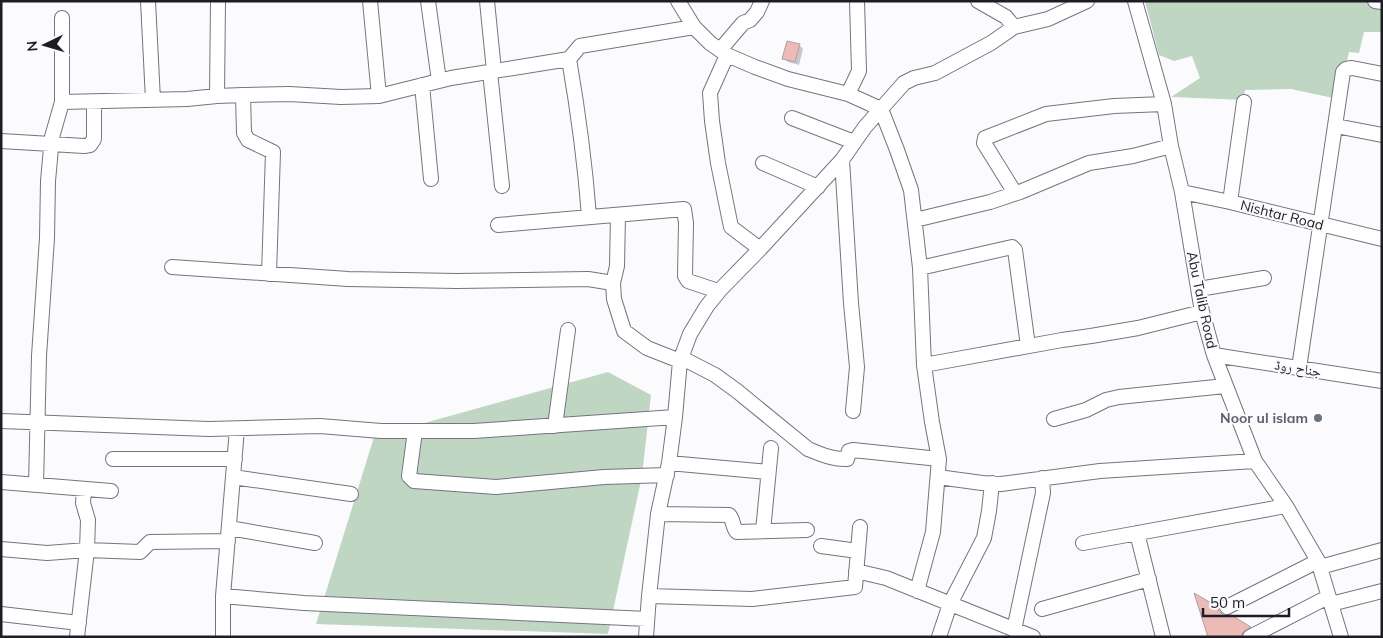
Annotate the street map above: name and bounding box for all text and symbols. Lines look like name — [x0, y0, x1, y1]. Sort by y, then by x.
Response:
north arrow — [20, 20, 70, 70]
text: N — [23, 40, 41, 52]
street label: Nishtar Road — [1238, 196, 1326, 234]
street label: Abu Talib Road — [1183, 250, 1221, 350]
street label: جناح روڈ — [1273, 355, 1323, 382]
place label: Noor ul islam — [1220, 409, 1308, 427]
marker: Noor ul islam — [1312, 412, 1324, 424]
scale bar — [1203, 586, 1289, 618]
text: 50 m — [1210, 593, 1245, 612]

